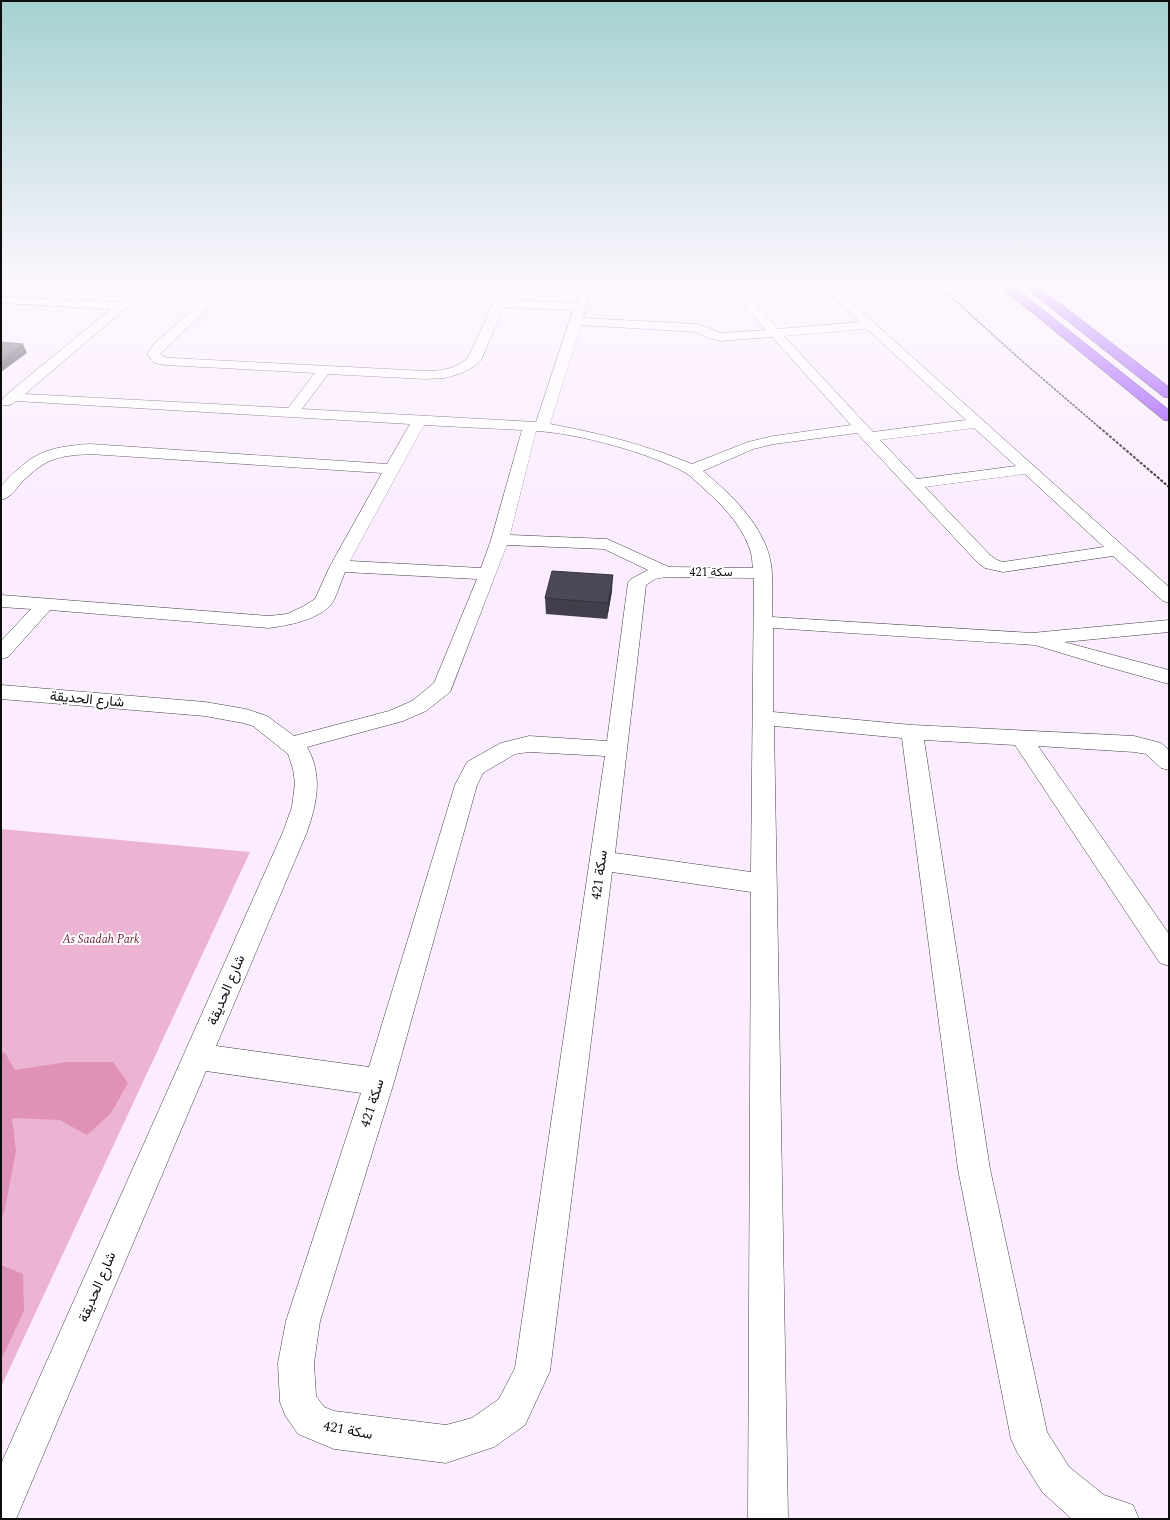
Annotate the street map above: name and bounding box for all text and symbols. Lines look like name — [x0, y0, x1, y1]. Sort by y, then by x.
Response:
street label: سكة 421 — [690, 563, 732, 582]
street label: شارع الحديقة — [49, 685, 125, 713]
street label: سكة 421 — [585, 849, 613, 901]
park label: As Saadah Park — [61, 930, 140, 949]
street label: شارع الحديقة — [202, 952, 250, 1028]
street label: سكة 421 — [354, 1076, 390, 1130]
street label: شارع الحديقة — [73, 1249, 121, 1325]
street label: سكة 421 — [321, 1415, 375, 1445]

